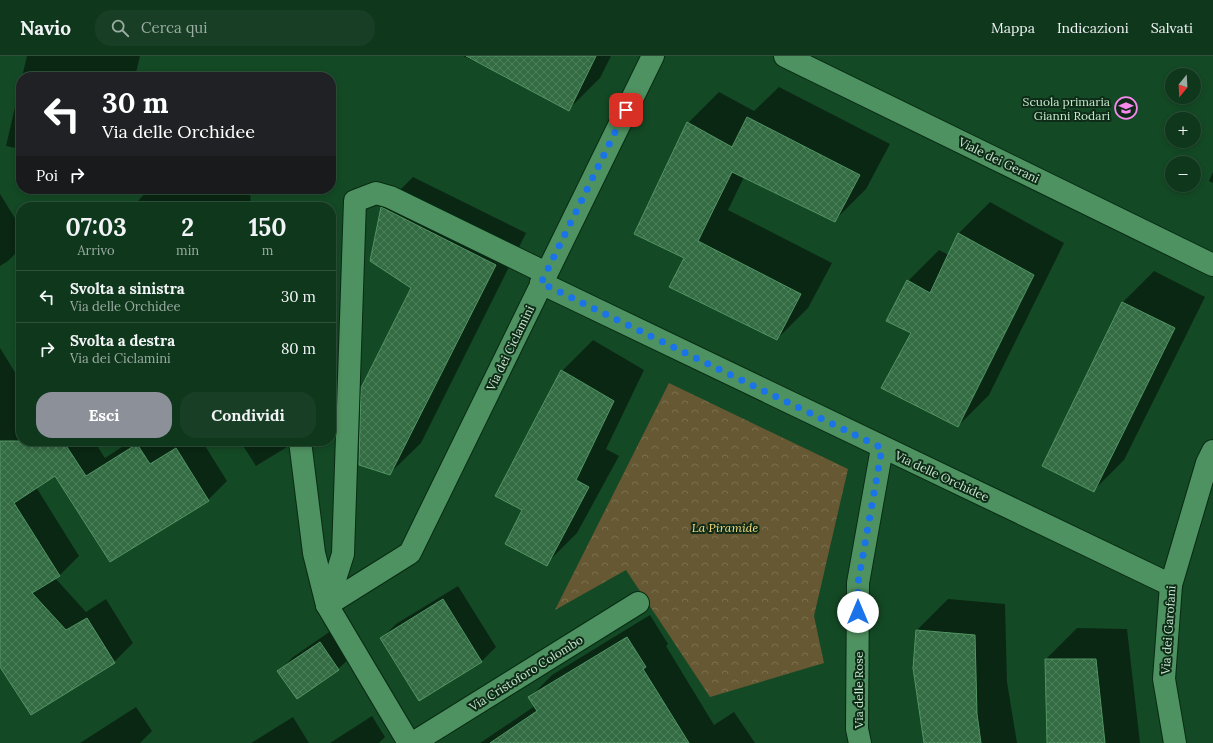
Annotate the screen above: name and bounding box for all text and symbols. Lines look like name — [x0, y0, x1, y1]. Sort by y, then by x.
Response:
search box — [95, 10, 375, 46]
text: Navio — [20, 16, 71, 40]
icon: search — [109, 17, 131, 39]
text: Cerca qui — [141, 18, 208, 37]
text: Mappa — [991, 19, 1035, 37]
text: Indicazioni — [1057, 19, 1129, 37]
text: Salvati — [1151, 19, 1193, 37]
north arrow — [1165, 68, 1201, 104]
map controls — [1165, 68, 1201, 192]
text: 30 m — [102, 85, 169, 121]
icon: left — [36, 88, 88, 140]
pin — [609, 93, 643, 127]
place label: Scuola primaria Gianni Rodari — [1023, 94, 1110, 123]
school or university icon: Scuola primaria Gianni Rodari — [1113, 95, 1139, 121]
icon: arrive — [615, 99, 637, 121]
button: + — [1165, 112, 1201, 148]
text: Via delle Orchidee — [102, 120, 255, 143]
street label: Viale dei Gerani — [955, 134, 1042, 186]
button: − — [1165, 156, 1201, 192]
icon: right — [66, 164, 88, 186]
text: Poi — [36, 166, 58, 185]
text: 07:03 — [65, 212, 127, 243]
text: 2 — [181, 212, 194, 243]
text: 150 — [249, 212, 287, 243]
text: Arrivo — [77, 242, 115, 259]
text: min — [176, 242, 199, 259]
text: m — [262, 242, 273, 259]
text: Svolta a sinistra — [70, 279, 185, 298]
icon: left — [36, 286, 58, 308]
text: 30 m — [281, 287, 316, 306]
text: Via delle Orchidee — [70, 298, 180, 315]
street label: Via dei Ciclamini — [482, 303, 537, 394]
text: Svolta a destra — [70, 331, 175, 350]
icon: right — [36, 338, 58, 360]
text: 80 m — [281, 339, 316, 358]
text: Via dei Ciclamini — [70, 350, 171, 367]
button: Esci — [36, 392, 172, 438]
button: Condividi — [180, 392, 316, 438]
street label: Via delle Orchidee — [892, 447, 992, 505]
park label: La Piramide — [692, 520, 758, 535]
street label: Via dei Garofani — [1157, 585, 1179, 676]
position arrow — [837, 591, 879, 633]
street label: Via Cristoforo Colombo — [466, 632, 586, 715]
street label: Via delle Rose — [851, 651, 866, 729]

